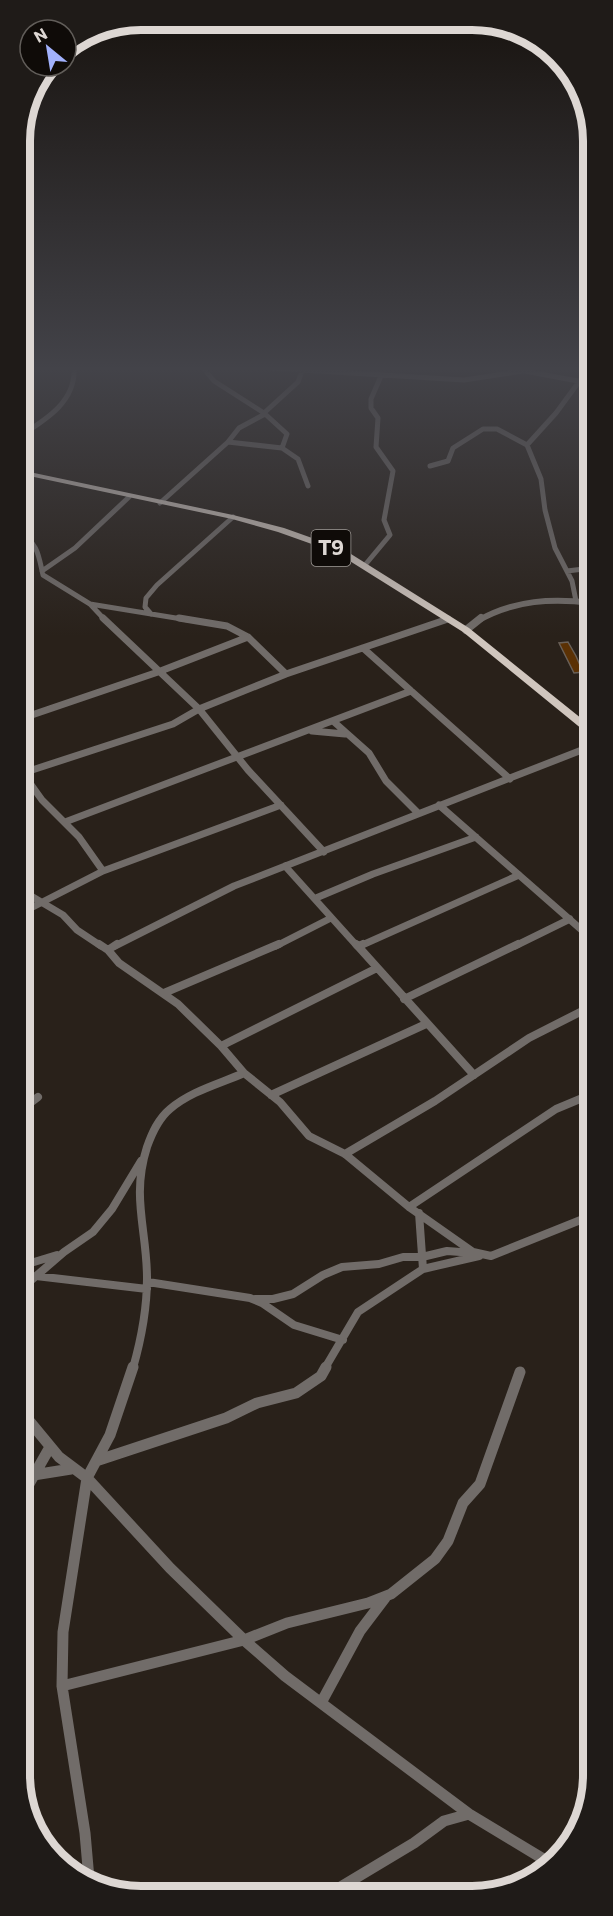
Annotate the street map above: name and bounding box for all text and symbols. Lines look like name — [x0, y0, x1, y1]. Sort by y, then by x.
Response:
north arrow — [18, 18, 78, 78]
text: N — [30, 23, 50, 46]
road number: T9 — [312, 530, 350, 566]

